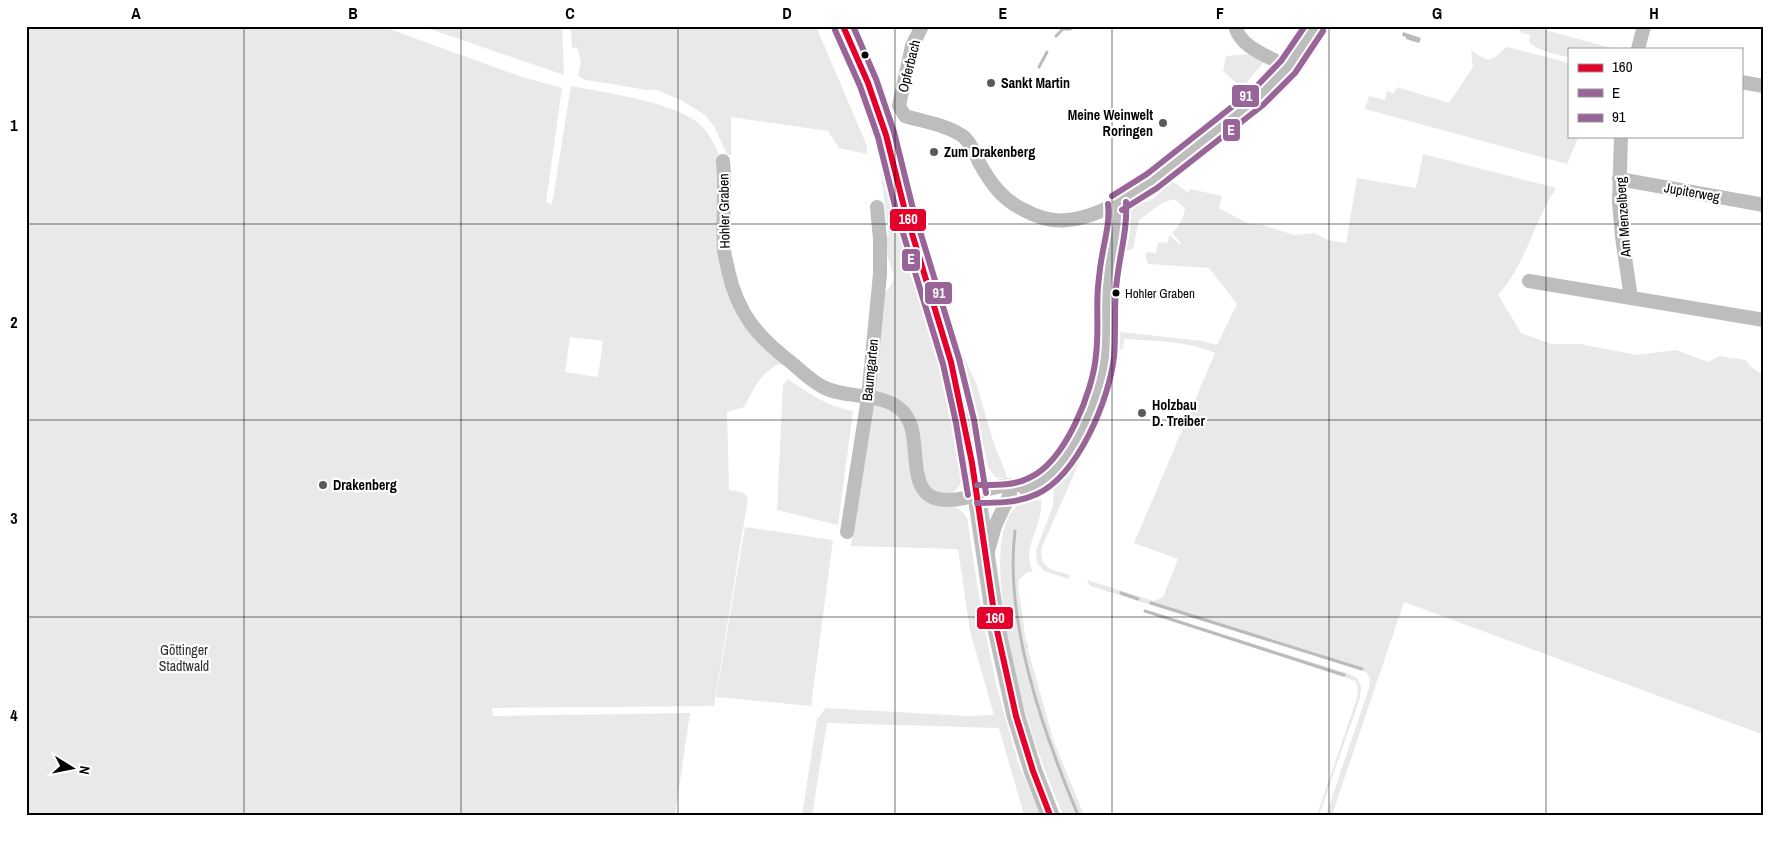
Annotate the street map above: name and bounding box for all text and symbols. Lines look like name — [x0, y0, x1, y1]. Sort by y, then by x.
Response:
text: A — [131, 2, 141, 24]
text: B — [348, 2, 358, 24]
text: C — [565, 2, 575, 24]
text: D — [782, 2, 792, 24]
text: E — [999, 2, 1008, 24]
text: F — [1216, 2, 1224, 24]
text: G — [1432, 2, 1442, 24]
text: H — [1649, 2, 1659, 24]
street label: Opferbach — [894, 38, 924, 94]
legend — [1568, 48, 1742, 138]
unlabelled marker — [860, 50, 870, 60]
text: 160 — [1612, 56, 1633, 77]
place label: Sankt Martin — [1001, 74, 1070, 92]
marker: Sankt Martin — [985, 77, 997, 89]
text: E — [1612, 82, 1620, 103]
line badge: 91 — [1231, 84, 1260, 108]
text: 91 — [1240, 87, 1253, 105]
place label: Meine Weinwelt Roringen — [1068, 106, 1153, 140]
text: 91 — [1612, 106, 1626, 127]
text: 1 — [10, 114, 18, 136]
marker: Meine Weinwelt Roringen — [1157, 117, 1169, 129]
line badge: E — [1222, 118, 1241, 142]
text: E — [1227, 121, 1235, 139]
place label: Zum Drakenberg — [944, 143, 1035, 161]
marker: Zum Drakenberg — [928, 146, 940, 158]
street label: Hohler Graben — [714, 173, 734, 249]
street label: Am Menzelberg — [1611, 176, 1635, 259]
street label: Jupiterweg — [1663, 178, 1722, 206]
line badge: 160 — [889, 208, 927, 232]
text: 160 — [898, 210, 918, 228]
line badge: E — [901, 248, 921, 272]
text: E — [907, 250, 915, 268]
line badge: 91 — [924, 281, 953, 305]
text: 91 — [933, 284, 946, 302]
place label: Hohler Graben — [1125, 285, 1195, 302]
marker: Hohler Graben — [1111, 288, 1121, 298]
text: 2 — [10, 311, 18, 333]
street label: Baumgarten — [858, 338, 882, 402]
place label: Holzbau D. Treiber — [1152, 396, 1205, 430]
marker: Holzbau D. Treiber — [1136, 407, 1148, 419]
place label: Drakenberg — [333, 476, 397, 494]
marker: Drakenberg — [317, 479, 329, 491]
text: 3 — [10, 507, 18, 529]
line badge: 160 — [976, 606, 1014, 630]
text: 160 — [985, 609, 1005, 627]
park label: Göttinger Stadtwald — [159, 641, 209, 675]
text: 4 — [10, 704, 18, 726]
north arrow — [48, 744, 98, 794]
text: N — [75, 765, 94, 776]

